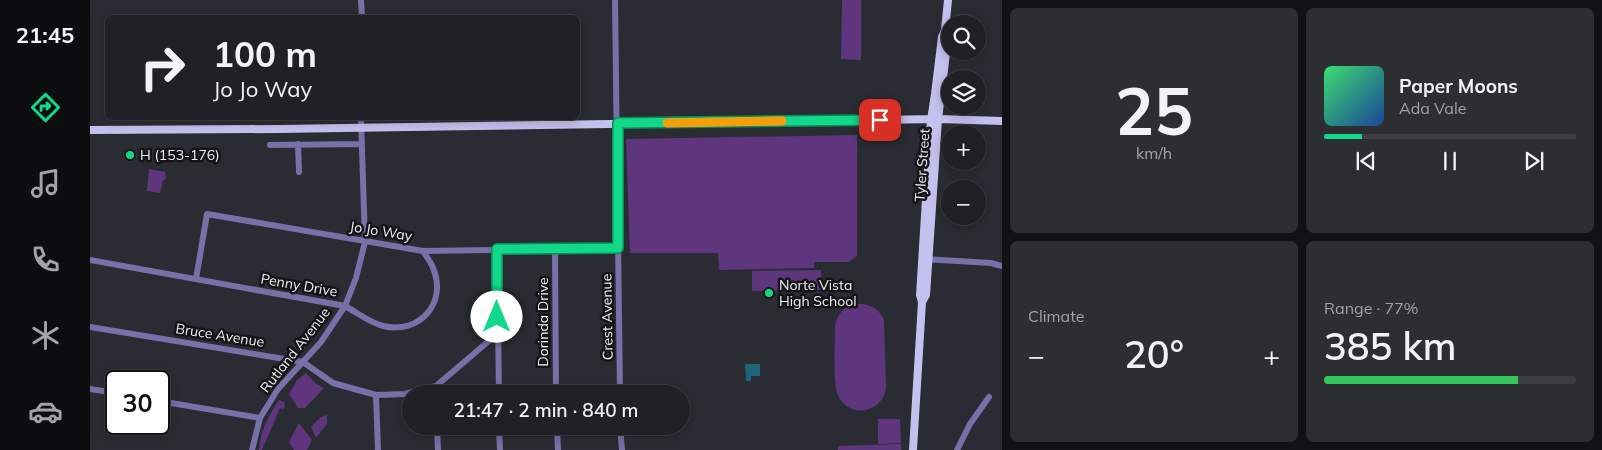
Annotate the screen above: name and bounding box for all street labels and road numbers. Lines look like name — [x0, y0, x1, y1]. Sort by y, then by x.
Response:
street label: Tyler Street — [910, 128, 934, 202]
street label: Jo Jo Way — [348, 217, 414, 245]
street label: Penny Drive — [259, 269, 339, 301]
street label: Crest Avenue — [597, 274, 617, 360]
street label: Dorinda Drive — [534, 277, 552, 367]
street label: Rutland Avenue — [256, 304, 334, 396]
street label: Bruce Avenue — [174, 319, 266, 351]

